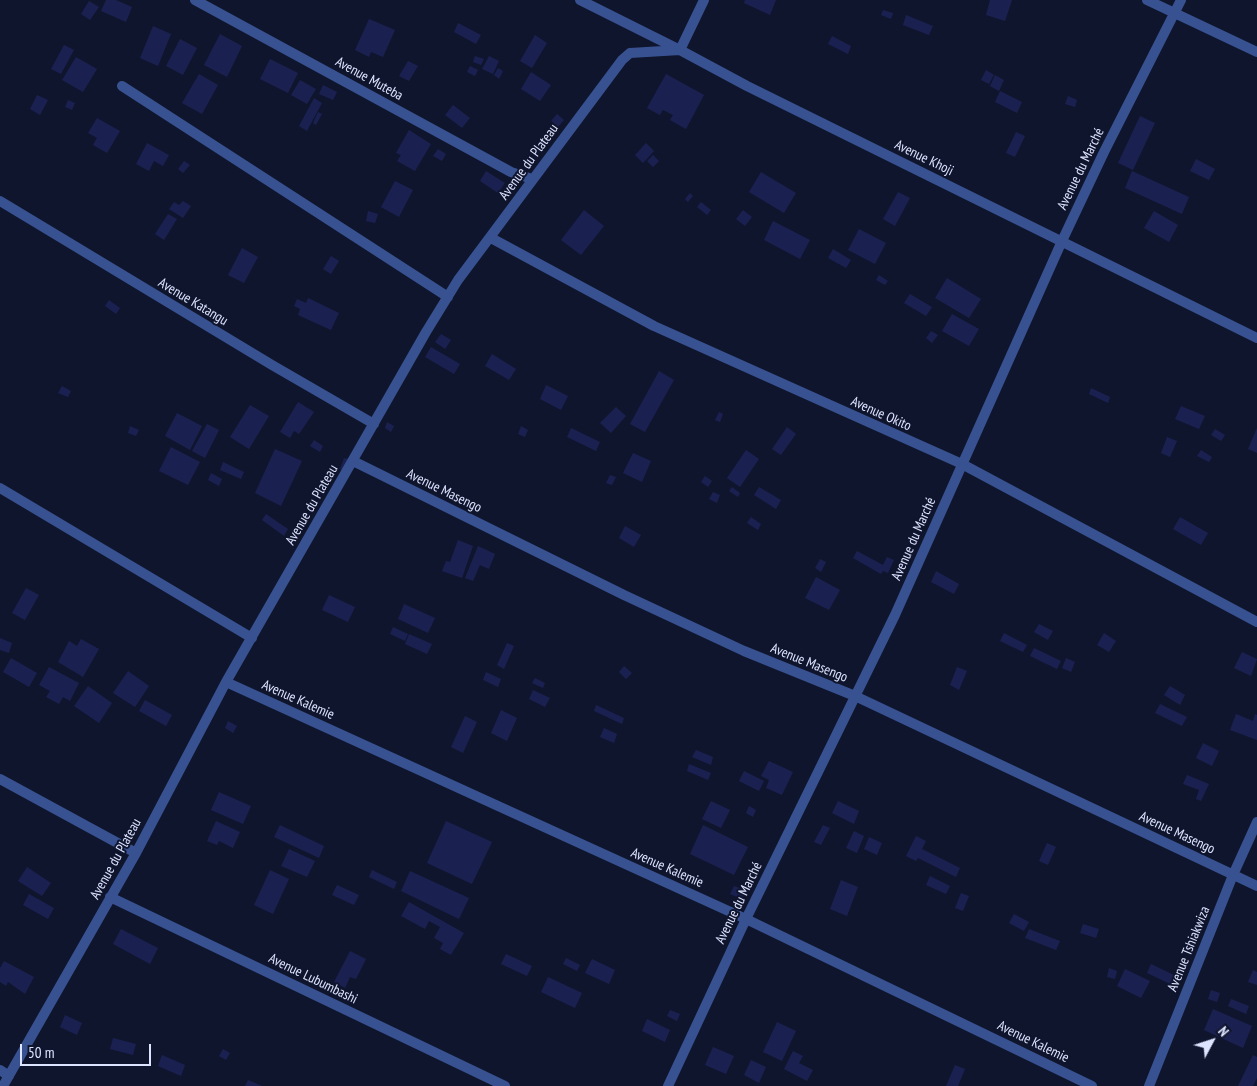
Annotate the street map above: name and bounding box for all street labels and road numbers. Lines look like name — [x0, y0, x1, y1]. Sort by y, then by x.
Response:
street label: Avenue Muteba — [332, 54, 406, 104]
street label: Avenue du Plateau — [496, 121, 562, 203]
street label: Avenue du Marché — [1054, 125, 1108, 213]
street label: Avenue Khoji — [892, 137, 956, 179]
street label: Avenue Katangu — [155, 275, 231, 329]
street label: Avenue Okito — [848, 393, 914, 435]
street label: Avenue du Plateau — [282, 462, 342, 548]
street label: Avenue Masengo — [404, 466, 484, 516]
street label: Avenue du Marché — [888, 495, 940, 583]
street label: Avenue Masengo — [768, 640, 850, 686]
street label: Avenue Kalemie — [259, 677, 337, 723]
street label: Avenue Masengo — [1136, 808, 1218, 858]
street label: Avenue du Plateau — [87, 816, 145, 902]
street label: Avenue Kalemie — [628, 845, 706, 891]
street label: Avenue du Marché — [712, 859, 766, 947]
street label: Avenue Tshiakwiza — [1164, 904, 1214, 994]
street label: Avenue Lubumbashi — [266, 950, 360, 1008]
street label: Avenue Kalemie — [994, 1017, 1072, 1067]

